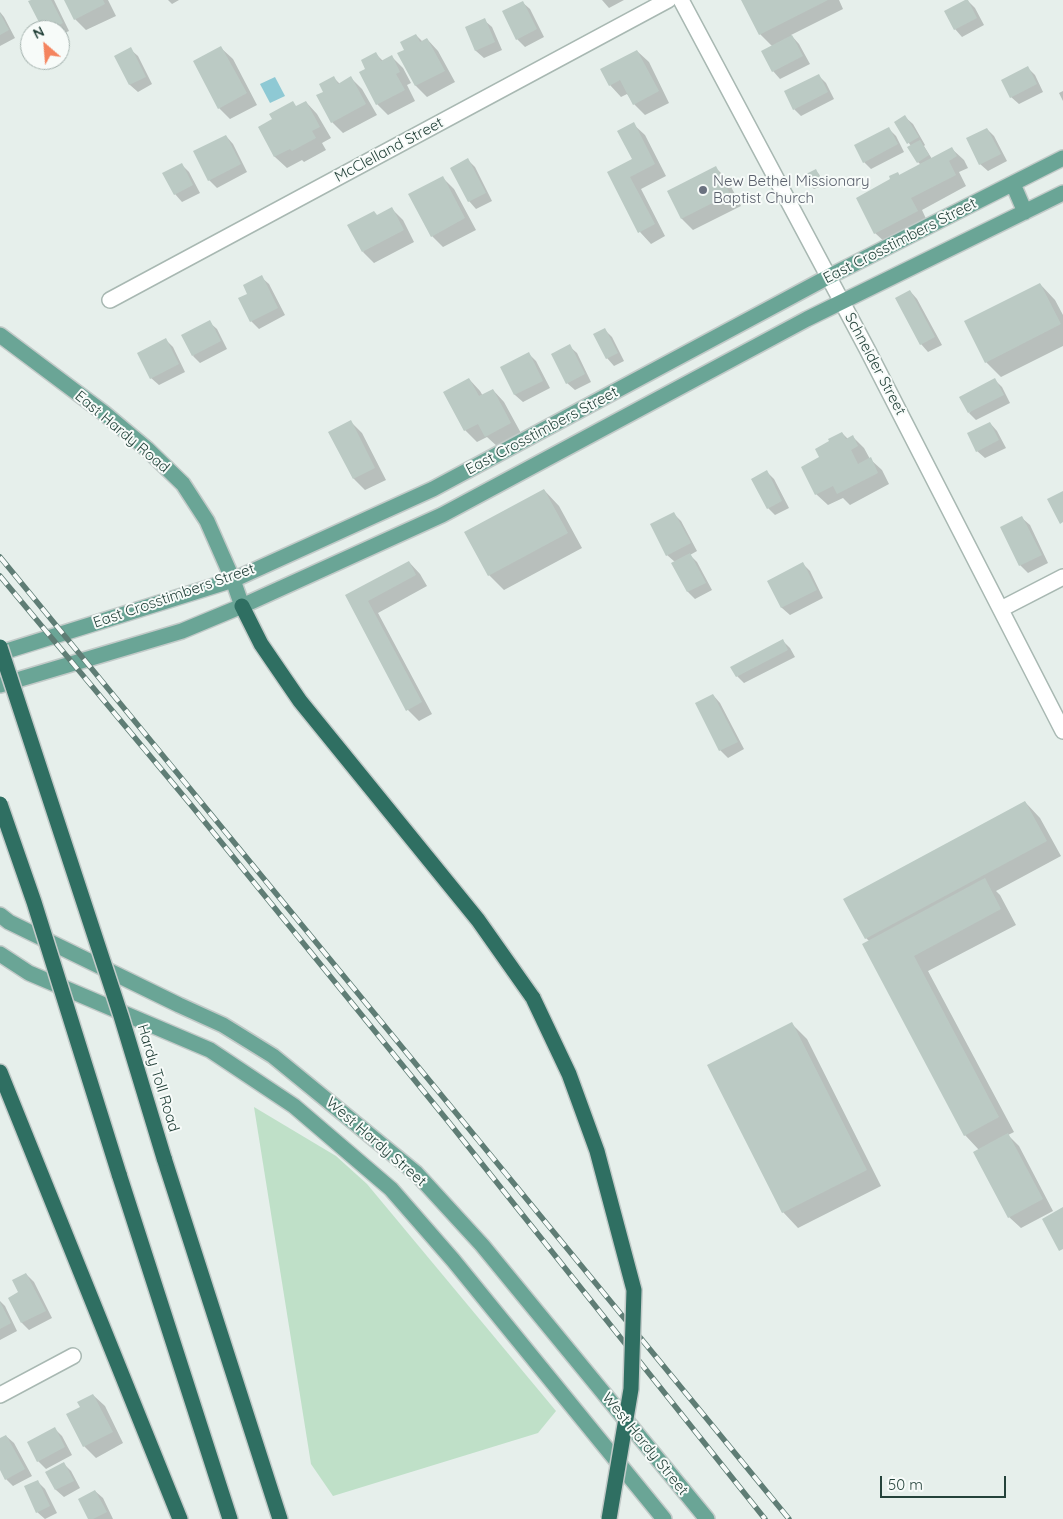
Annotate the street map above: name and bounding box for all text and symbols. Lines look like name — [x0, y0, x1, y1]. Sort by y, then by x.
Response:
north arrow — [20, 20, 70, 70]
text: N — [30, 22, 47, 43]
street label: McClelland Street — [332, 114, 446, 186]
place label: New Bethel Missionary Baptist Church — [713, 172, 870, 207]
marker: New Bethel Missionary Baptist Church — [697, 184, 709, 196]
street label: East Crosstimbers Street — [820, 194, 980, 288]
street label: Schneider Street — [840, 310, 910, 418]
street label: East Crosstimbers Street — [463, 383, 621, 479]
street label: East Hardy Road — [71, 387, 173, 477]
street label: East Crosstimbers Street — [91, 560, 257, 632]
street label: Hardy Toll Road — [133, 1022, 183, 1134]
street label: West Hardy Street — [322, 1094, 430, 1190]
street label: West Hardy Street — [598, 1389, 692, 1499]
scale bar — [883, 1466, 1009, 1498]
text: 50 m — [888, 1475, 923, 1494]

